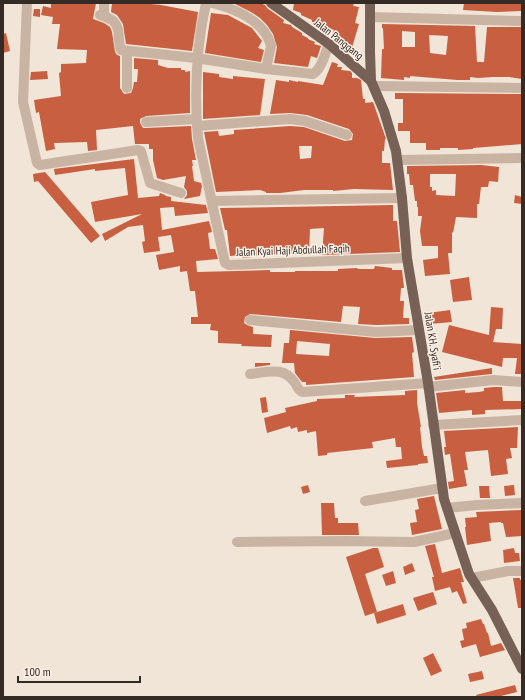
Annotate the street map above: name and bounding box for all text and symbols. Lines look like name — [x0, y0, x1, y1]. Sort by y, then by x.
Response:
street label: Jalan Panggang — [311, 15, 367, 63]
street label: Jalan Kyai Haji Abdullah Faqih — [235, 241, 350, 259]
street label: Jalan KH. Syafi'i — [421, 310, 444, 371]
scale bar — [18, 658, 140, 684]
text: 100 m — [24, 664, 51, 679]

